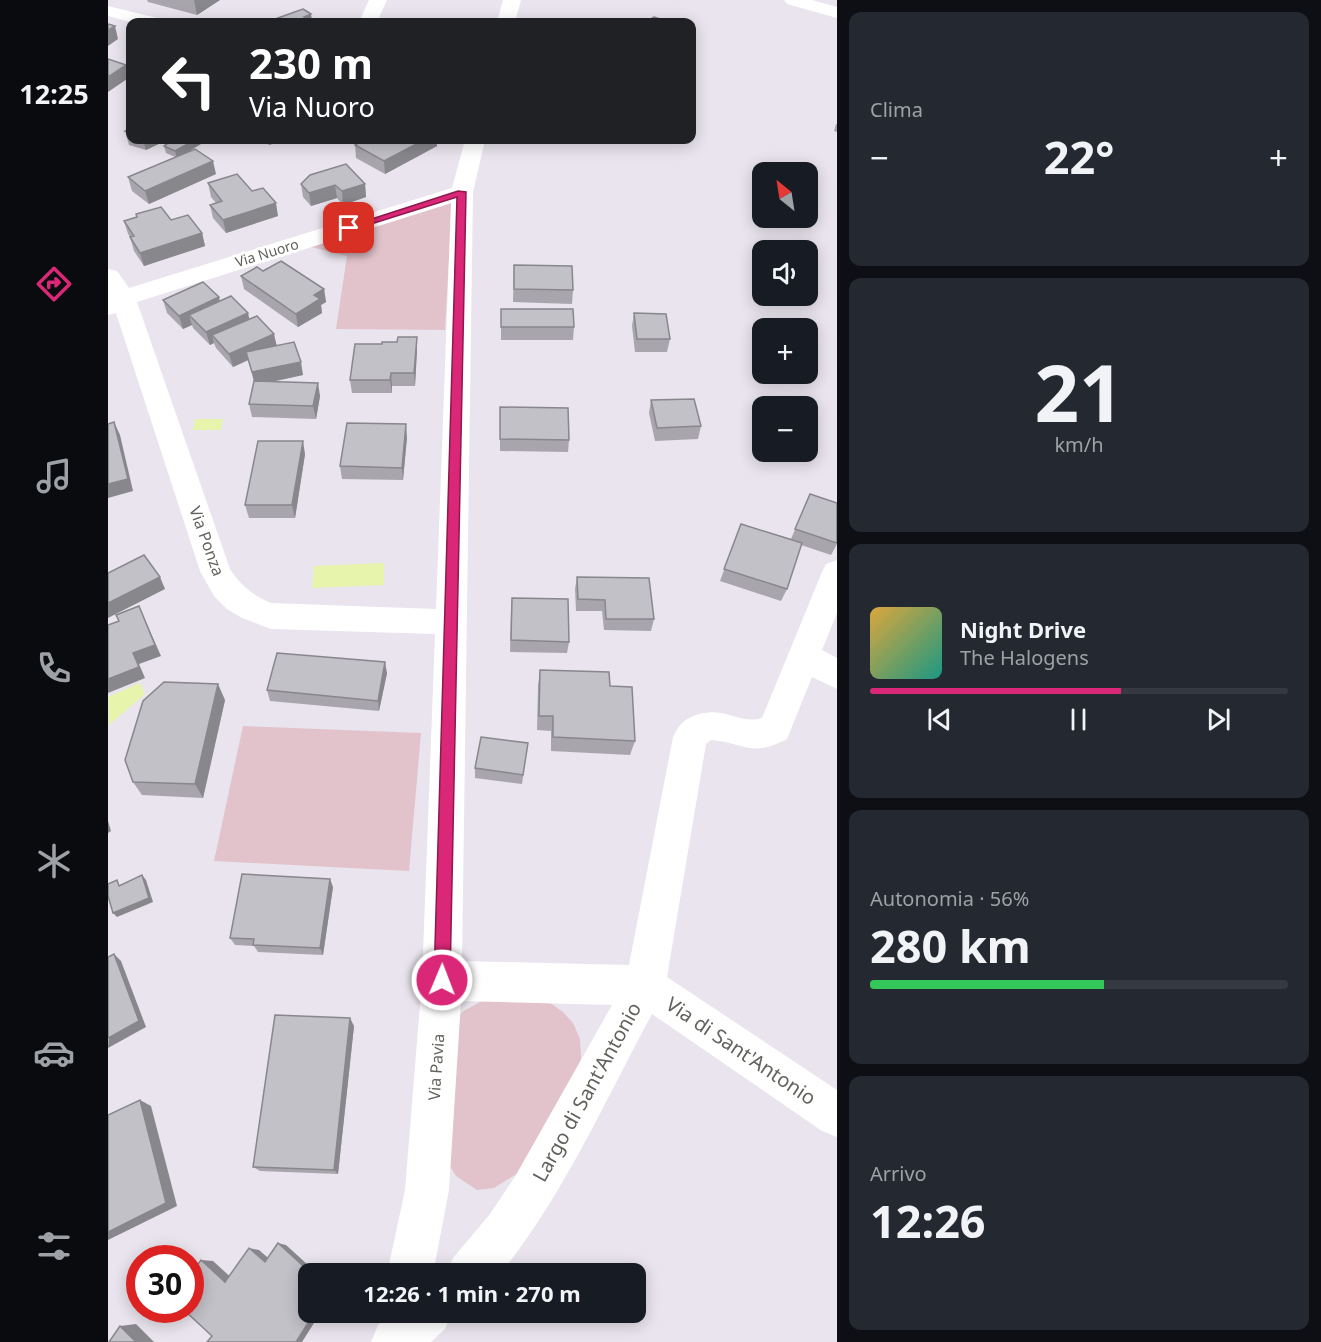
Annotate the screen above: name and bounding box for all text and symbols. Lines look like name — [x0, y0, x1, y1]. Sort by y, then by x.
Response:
text: 230 m — [249, 34, 373, 91]
icon: left — [150, 42, 228, 120]
text: 12:25 — [19, 75, 89, 112]
text: Via Nuoro — [249, 88, 375, 125]
text: Clima — [870, 96, 923, 123]
text: 22° — [1044, 126, 1114, 187]
text: − — [870, 135, 889, 180]
text: + — [1269, 135, 1288, 180]
north arrow — [752, 162, 818, 228]
map controls — [752, 162, 818, 462]
pin — [323, 202, 374, 253]
icon: arrive — [332, 211, 365, 244]
street label: Via Nuoro — [233, 234, 301, 271]
button: sound — [752, 240, 818, 306]
icon: directions — [33, 263, 75, 305]
button: + — [752, 318, 818, 384]
text: 21 — [1034, 339, 1124, 445]
button: − — [752, 396, 818, 462]
text: km/h — [1054, 431, 1104, 458]
icon: music — [33, 455, 75, 497]
street label: Via Ponza — [184, 503, 230, 579]
text: Night Drive — [960, 614, 1086, 644]
text: The Halogens — [960, 644, 1089, 671]
icon: phone — [33, 647, 75, 689]
icon: previous — [923, 703, 956, 736]
icon: pause — [1062, 703, 1095, 736]
icon: next — [1202, 703, 1235, 736]
icon: climate — [33, 840, 75, 882]
text: Autonomia · 56% — [870, 885, 1029, 912]
text: 280 km — [870, 915, 1031, 976]
position arrow — [410, 948, 474, 1012]
street label: Via di Sant'Antonio — [661, 990, 822, 1111]
street label: Largo di Sant'Antonio — [526, 997, 647, 1186]
icon: car — [33, 1032, 75, 1074]
street label: Via Pavia — [423, 1033, 449, 1101]
text: Arrivo — [870, 1160, 927, 1187]
text: 12:26 — [870, 1190, 986, 1251]
icon: filters — [33, 1225, 75, 1267]
speed limit sign: 30 — [126, 1245, 204, 1323]
text: 12:26 · 1 min · 270 m — [363, 1278, 581, 1308]

